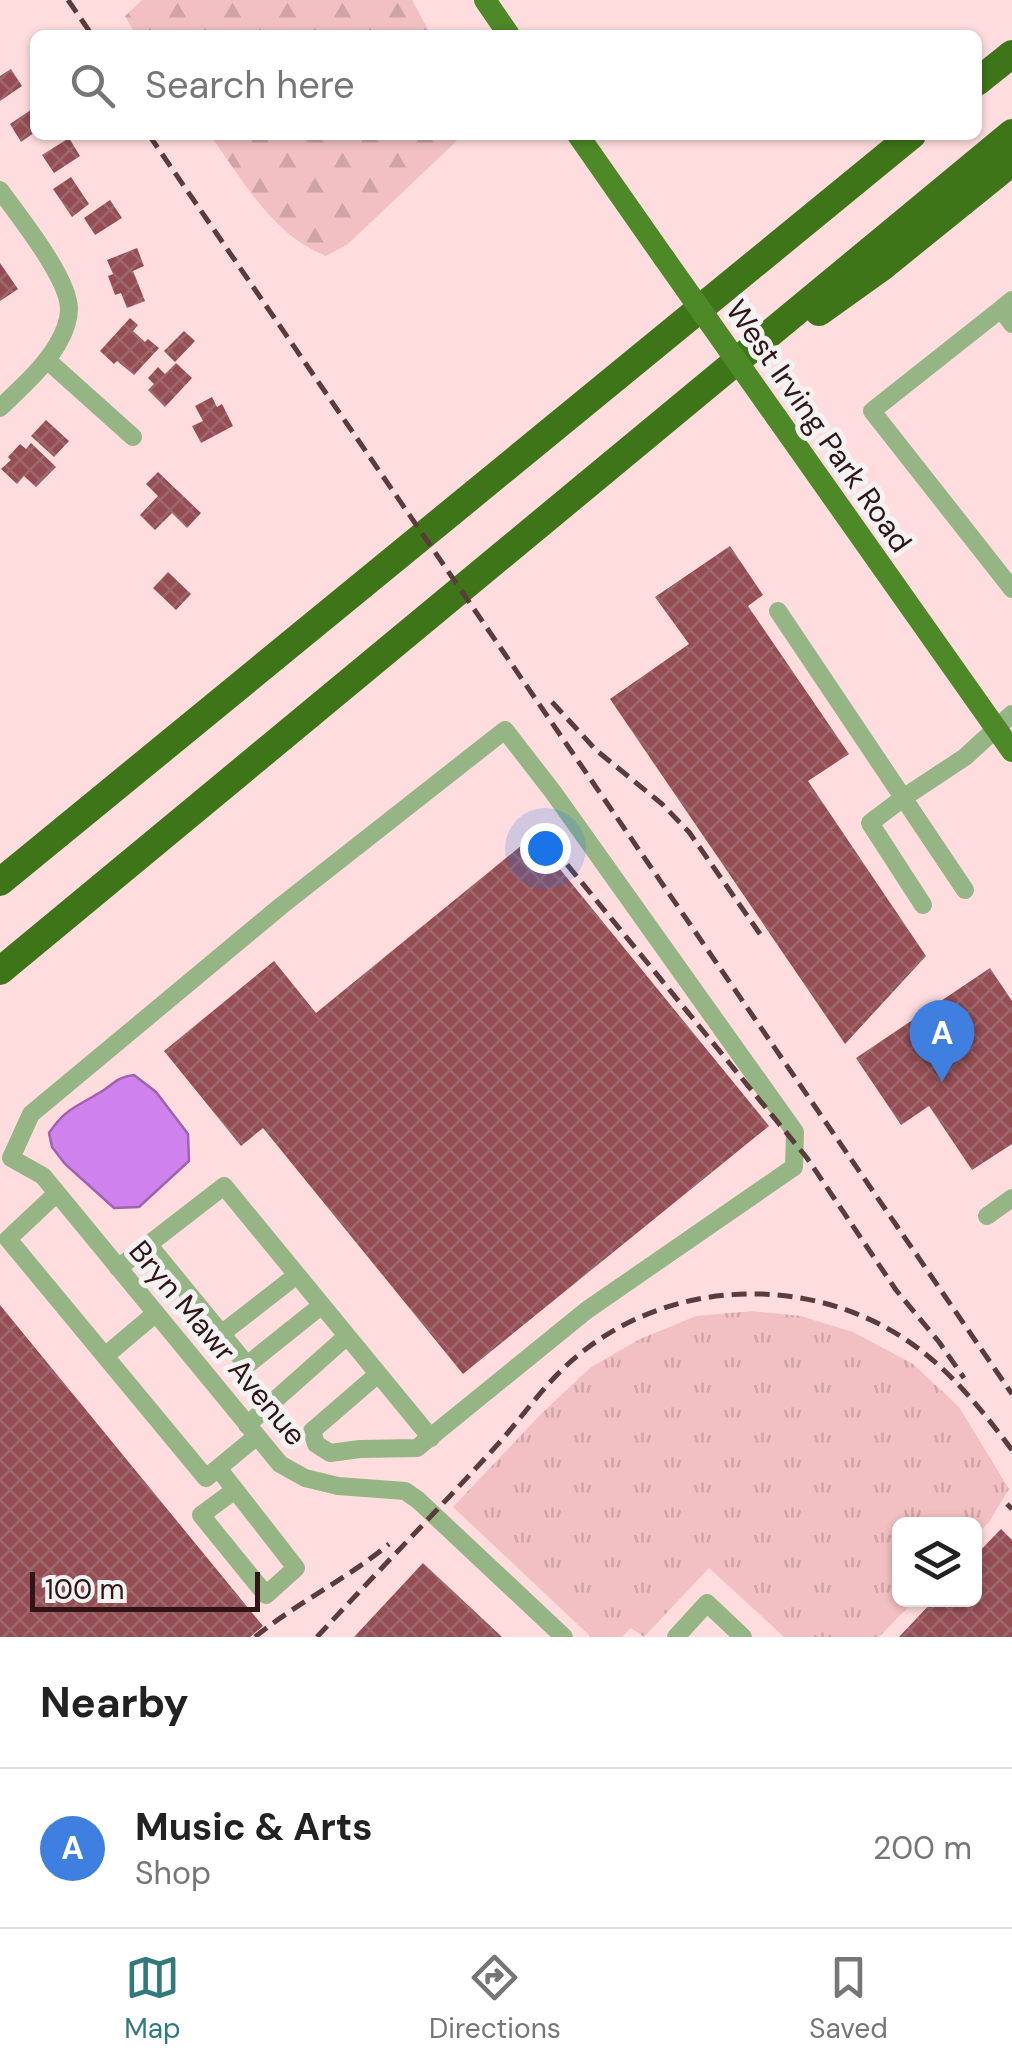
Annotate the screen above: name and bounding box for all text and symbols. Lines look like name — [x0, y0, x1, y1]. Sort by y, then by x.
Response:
search box — [30, 30, 982, 140]
icon: search — [65, 58, 120, 113]
text: Search here — [145, 60, 355, 110]
street label: West Irving Park Road — [717, 292, 921, 560]
your location — [520, 823, 571, 874]
pin: A — [910, 1000, 974, 1082]
street label: Bryn Mawr Avenue — [121, 1232, 315, 1454]
map controls — [892, 1517, 982, 1607]
button: layers — [892, 1517, 982, 1607]
scale bar — [30, 1567, 260, 1612]
text: 100 m — [45, 1571, 124, 1608]
text: Nearby — [40, 1675, 189, 1730]
text: Music & Arts — [135, 1802, 372, 1852]
text: A — [61, 1827, 84, 1869]
text: 200 m — [873, 1827, 972, 1869]
text: Shop — [135, 1852, 211, 1894]
tab: Map — [124, 1950, 181, 2047]
tab: Directions — [429, 1950, 561, 2047]
tab: Saved — [809, 1950, 888, 2047]

